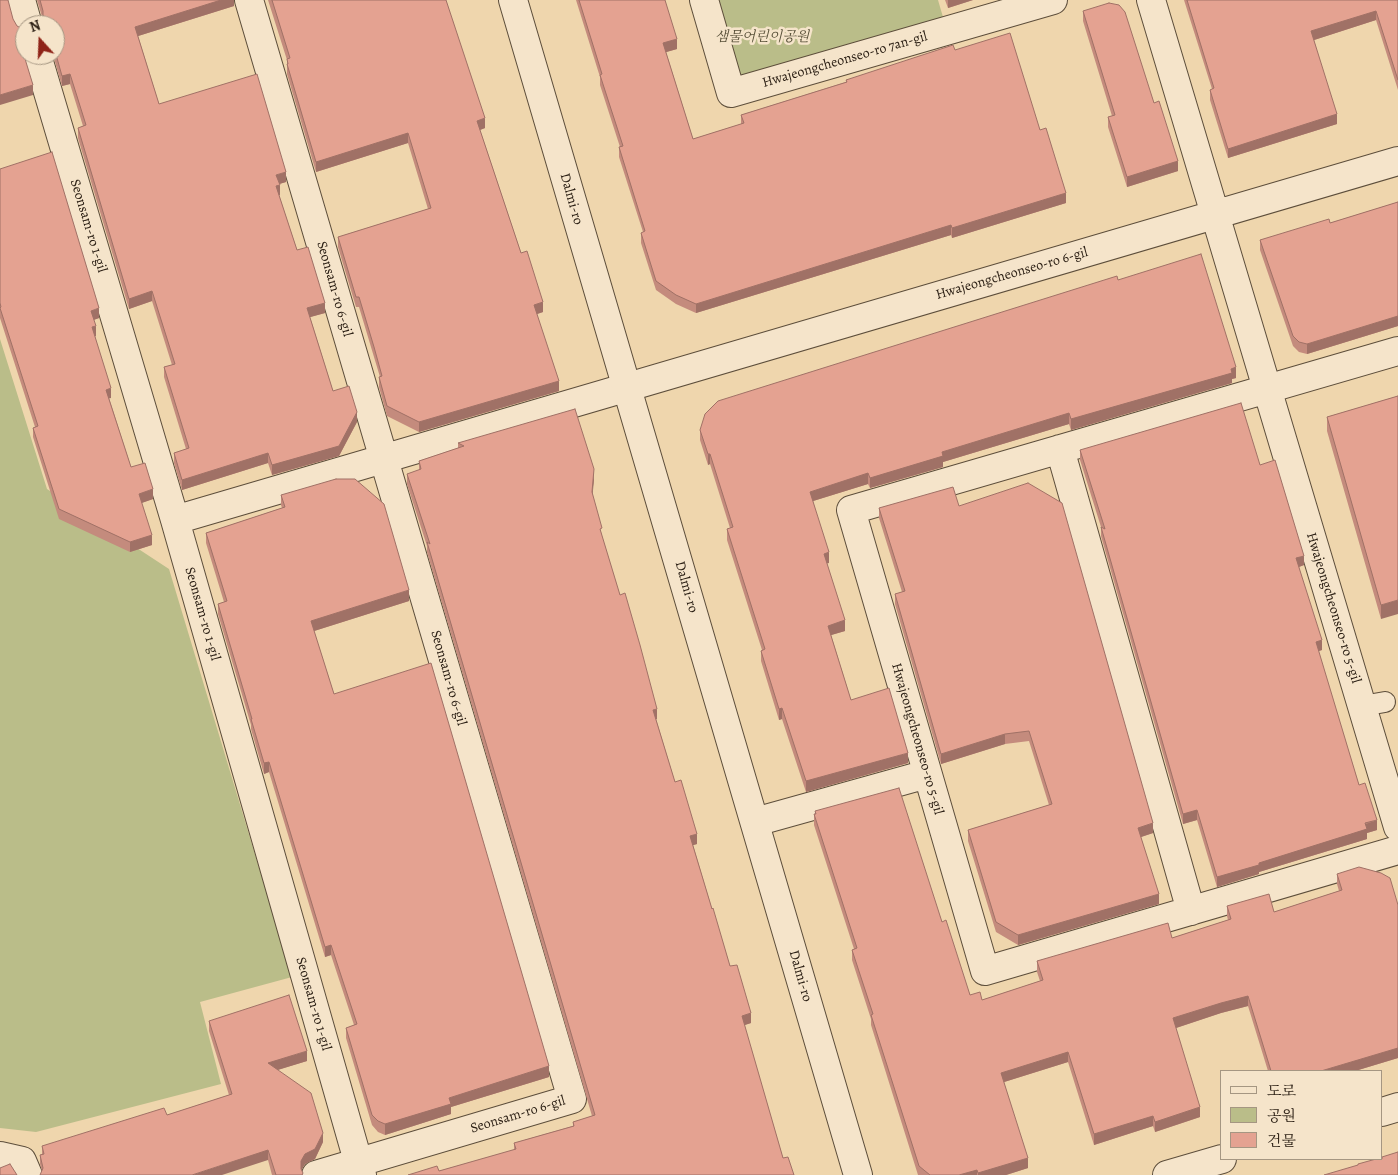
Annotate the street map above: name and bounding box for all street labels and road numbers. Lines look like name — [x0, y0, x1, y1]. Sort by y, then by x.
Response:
street label: Hwajeongcheonseo-ro 7an-gil — [760, 28, 930, 92]
street label: Dalmi-ro — [556, 171, 586, 227]
street label: Seonsam-ro 1-gil — [66, 177, 110, 275]
street label: Seonsam-ro 6-gil — [312, 239, 356, 339]
street label: Hwajeongcheonseo-ro 6-gil — [934, 244, 1090, 304]
street label: Hwajeongcheonseo-ro 5-gil — [1302, 531, 1364, 685]
street label: Dalmi-ro — [671, 559, 701, 615]
street label: Seonsam-ro 1-gil — [181, 565, 223, 663]
street label: Seonsam-ro 6-gil — [426, 628, 470, 728]
street label: Hwajeongcheonseo-ro 5-gil — [887, 661, 947, 817]
street label: Dalmi-ro — [785, 948, 815, 1004]
street label: Seonsam-ro 1-gil — [292, 955, 334, 1053]
street label: Seonsam-ro 6-gil — [469, 1093, 567, 1137]

